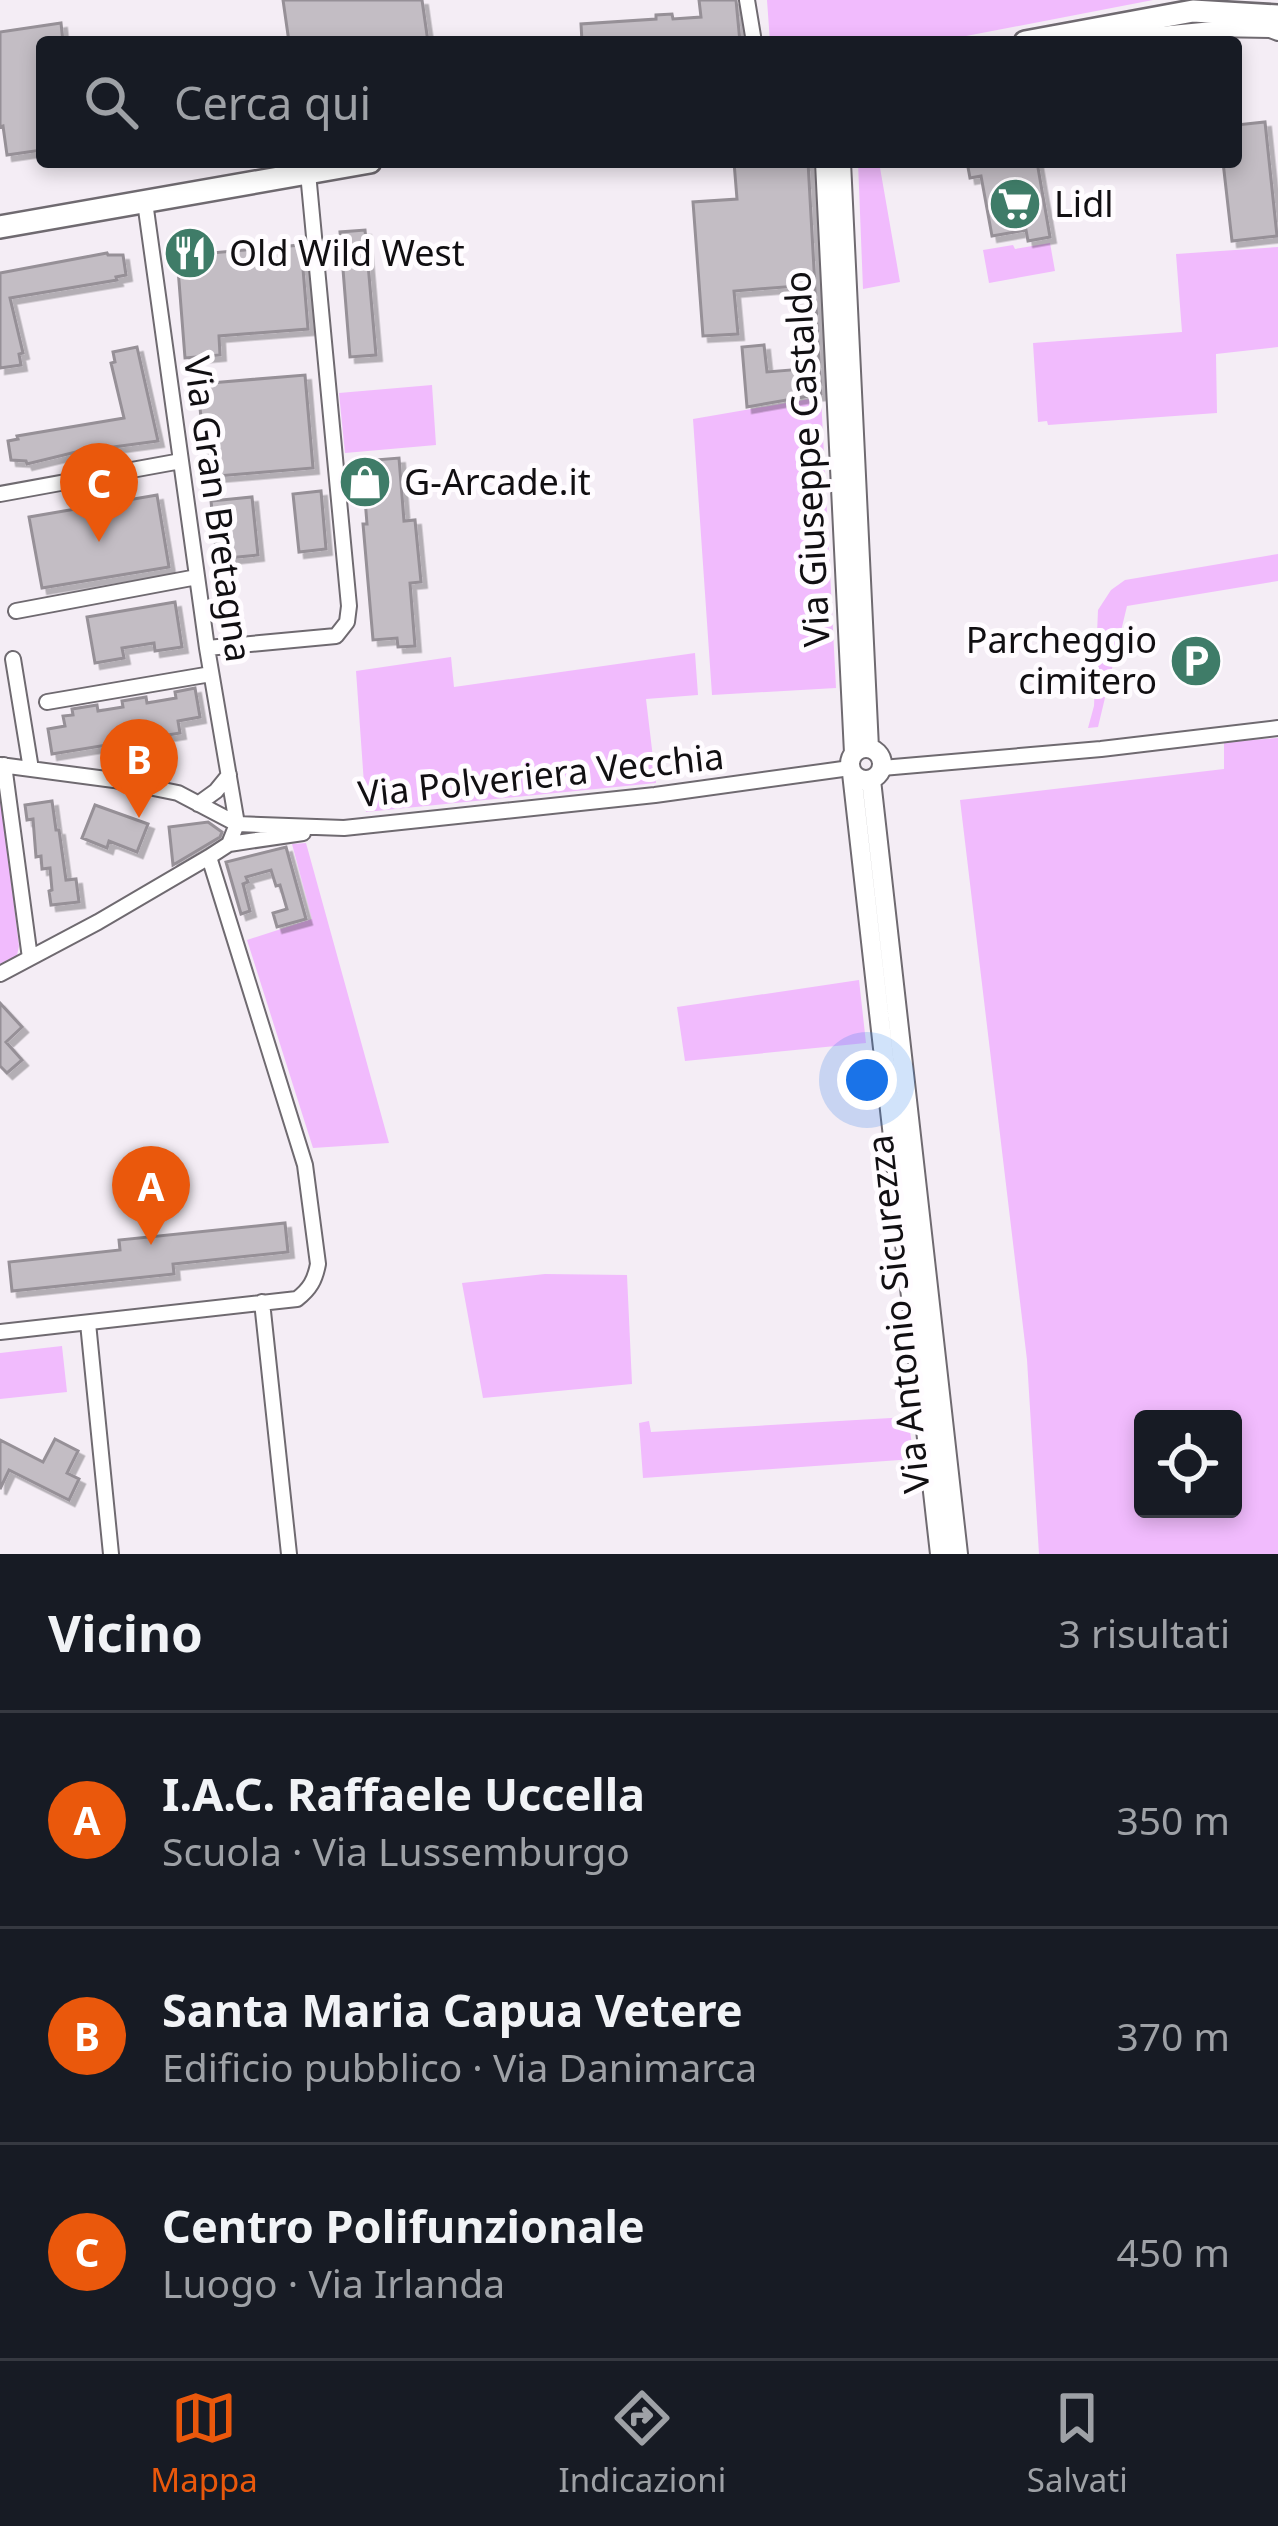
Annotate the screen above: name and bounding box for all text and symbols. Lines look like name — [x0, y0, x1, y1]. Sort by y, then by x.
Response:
search box — [36, 36, 1242, 168]
icon: search — [78, 69, 144, 135]
text: Cerca qui — [174, 72, 371, 133]
supermarket icon: Lidl — [987, 176, 1043, 232]
place label: Lidl — [1054, 179, 1114, 228]
restaurant icon: Old Wild West — [162, 225, 218, 281]
place label: Old Wild West — [229, 228, 465, 277]
street label: Via Giuseppe Castaldo — [772, 270, 841, 648]
street label: Via Gran Bretagna — [173, 353, 264, 665]
pin: C — [60, 443, 138, 542]
shop icon: G-Arcade.it — [337, 454, 393, 510]
place label: G-Arcade.it — [404, 457, 591, 506]
place label: Parcheggio cimitero — [966, 615, 1157, 705]
parking icon: Parcheggio cimitero — [1168, 633, 1224, 689]
pin: B — [100, 719, 178, 818]
street label: Via Polveriera Vecchia — [356, 731, 726, 818]
your location — [837, 1050, 897, 1110]
street label: Via Antonio Sicurezza — [854, 1133, 941, 1496]
pin: A — [112, 1146, 190, 1245]
map controls — [1134, 1410, 1242, 1518]
button: locate — [1134, 1410, 1242, 1518]
text: Vicino — [48, 1597, 203, 1667]
text: 3 risultati — [1058, 1606, 1230, 1659]
text: I.A.C. Raffaele Uccella — [162, 1763, 645, 1824]
text: A — [74, 1793, 101, 1846]
text: 350 m — [1116, 1793, 1230, 1846]
text: Scuola · Via Lussemburgo — [162, 1824, 630, 1877]
text: Santa Maria Capua Vetere — [162, 1979, 743, 2040]
text: B — [74, 2009, 100, 2062]
text: 370 m — [1116, 2009, 1230, 2062]
text: Edificio pubblico · Via Danimarca — [162, 2040, 757, 2093]
text: Centro Polifunzionale — [162, 2195, 645, 2256]
text: C — [74, 2225, 100, 2278]
text: 450 m — [1116, 2225, 1230, 2278]
text: Luogo · Via Irlanda — [162, 2256, 505, 2309]
tab: Mappa — [150, 2385, 258, 2502]
tab: Indicazioni — [559, 2385, 726, 2502]
tab: Salvati — [1027, 2385, 1128, 2502]

